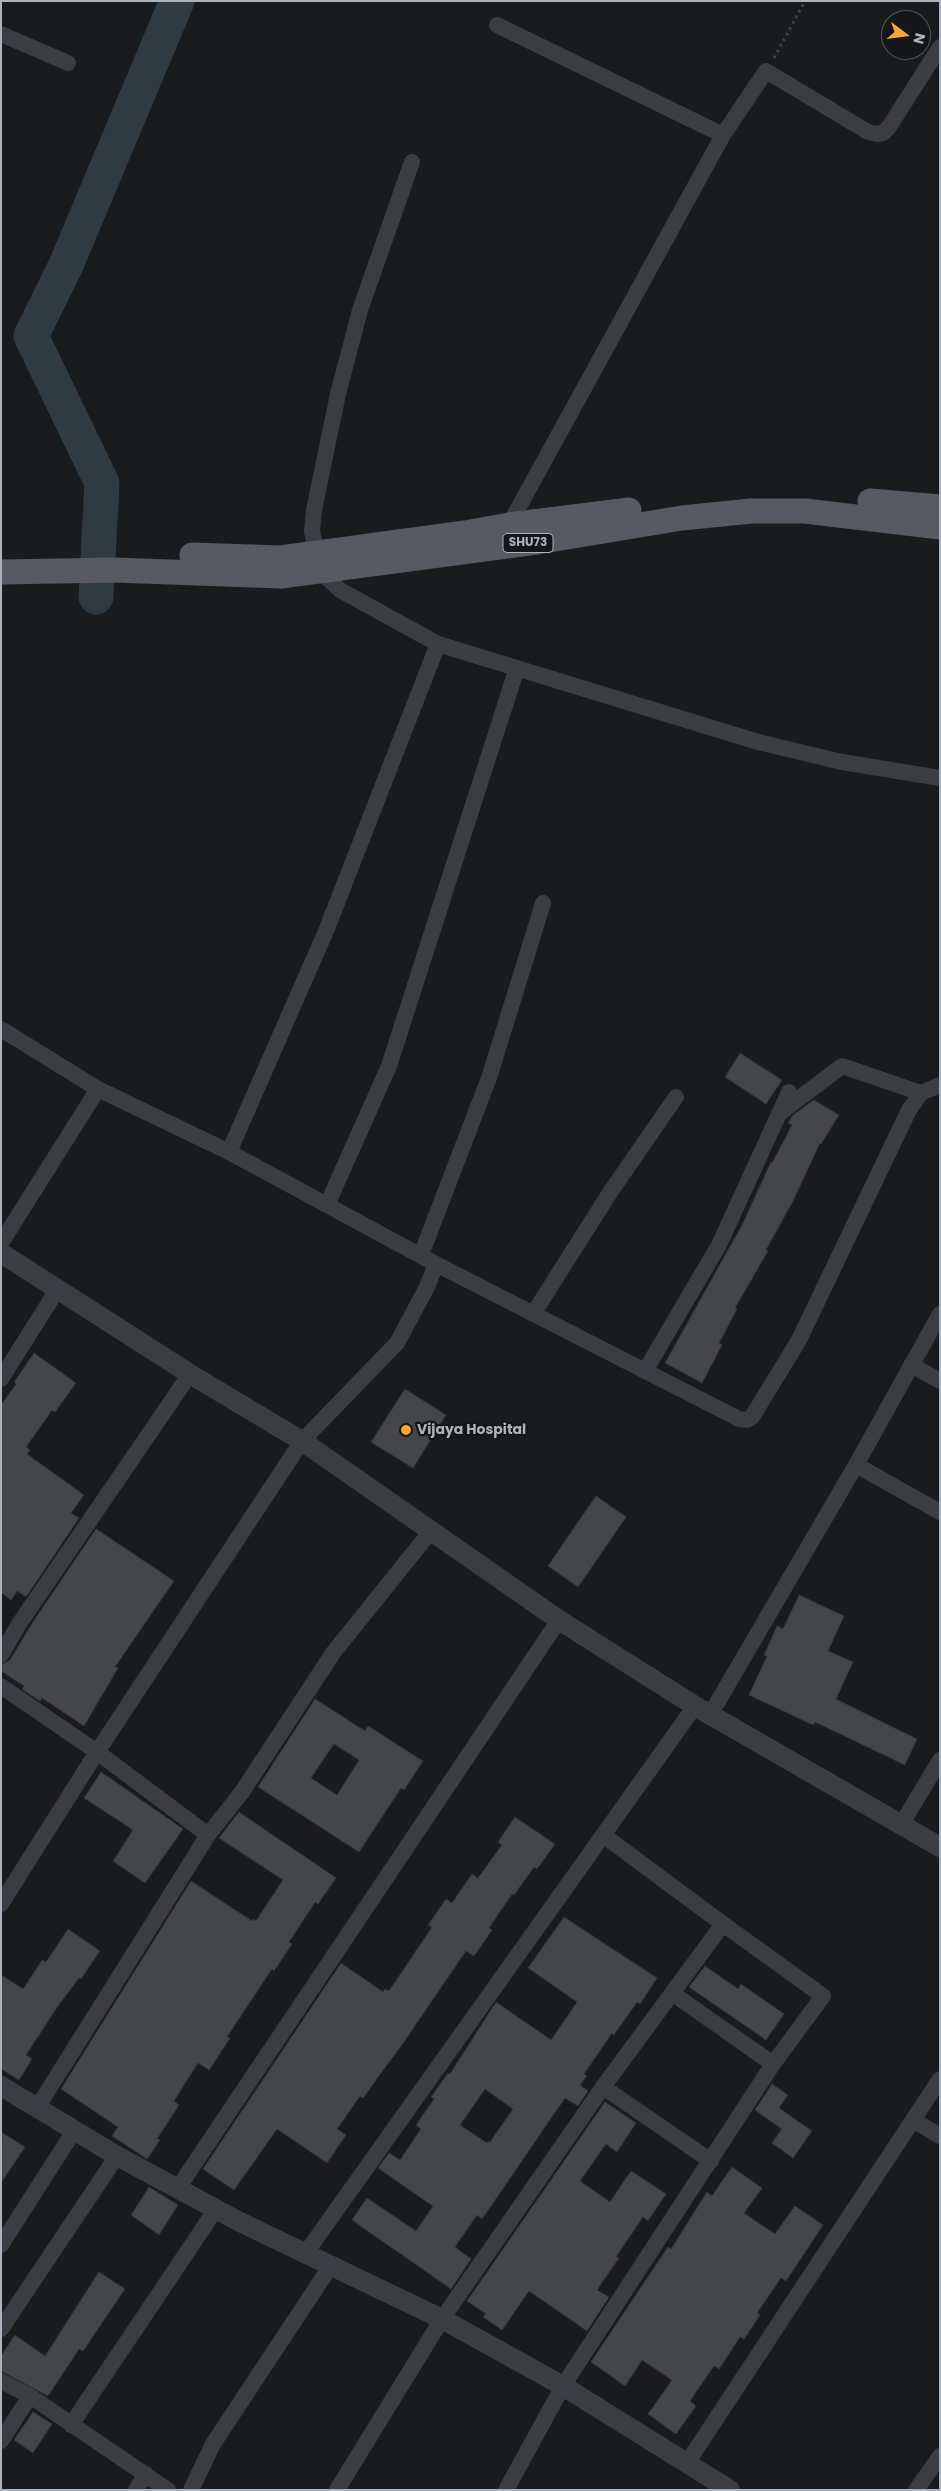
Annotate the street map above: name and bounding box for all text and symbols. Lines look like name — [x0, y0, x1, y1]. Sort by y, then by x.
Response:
north arrow — [881, 10, 931, 60]
text: N — [909, 31, 931, 46]
road number: SHU73 — [503, 534, 553, 552]
place label: Vijaya Hospital — [417, 1422, 526, 1438]
marker: Vijaya Hospital — [399, 1423, 413, 1437]

